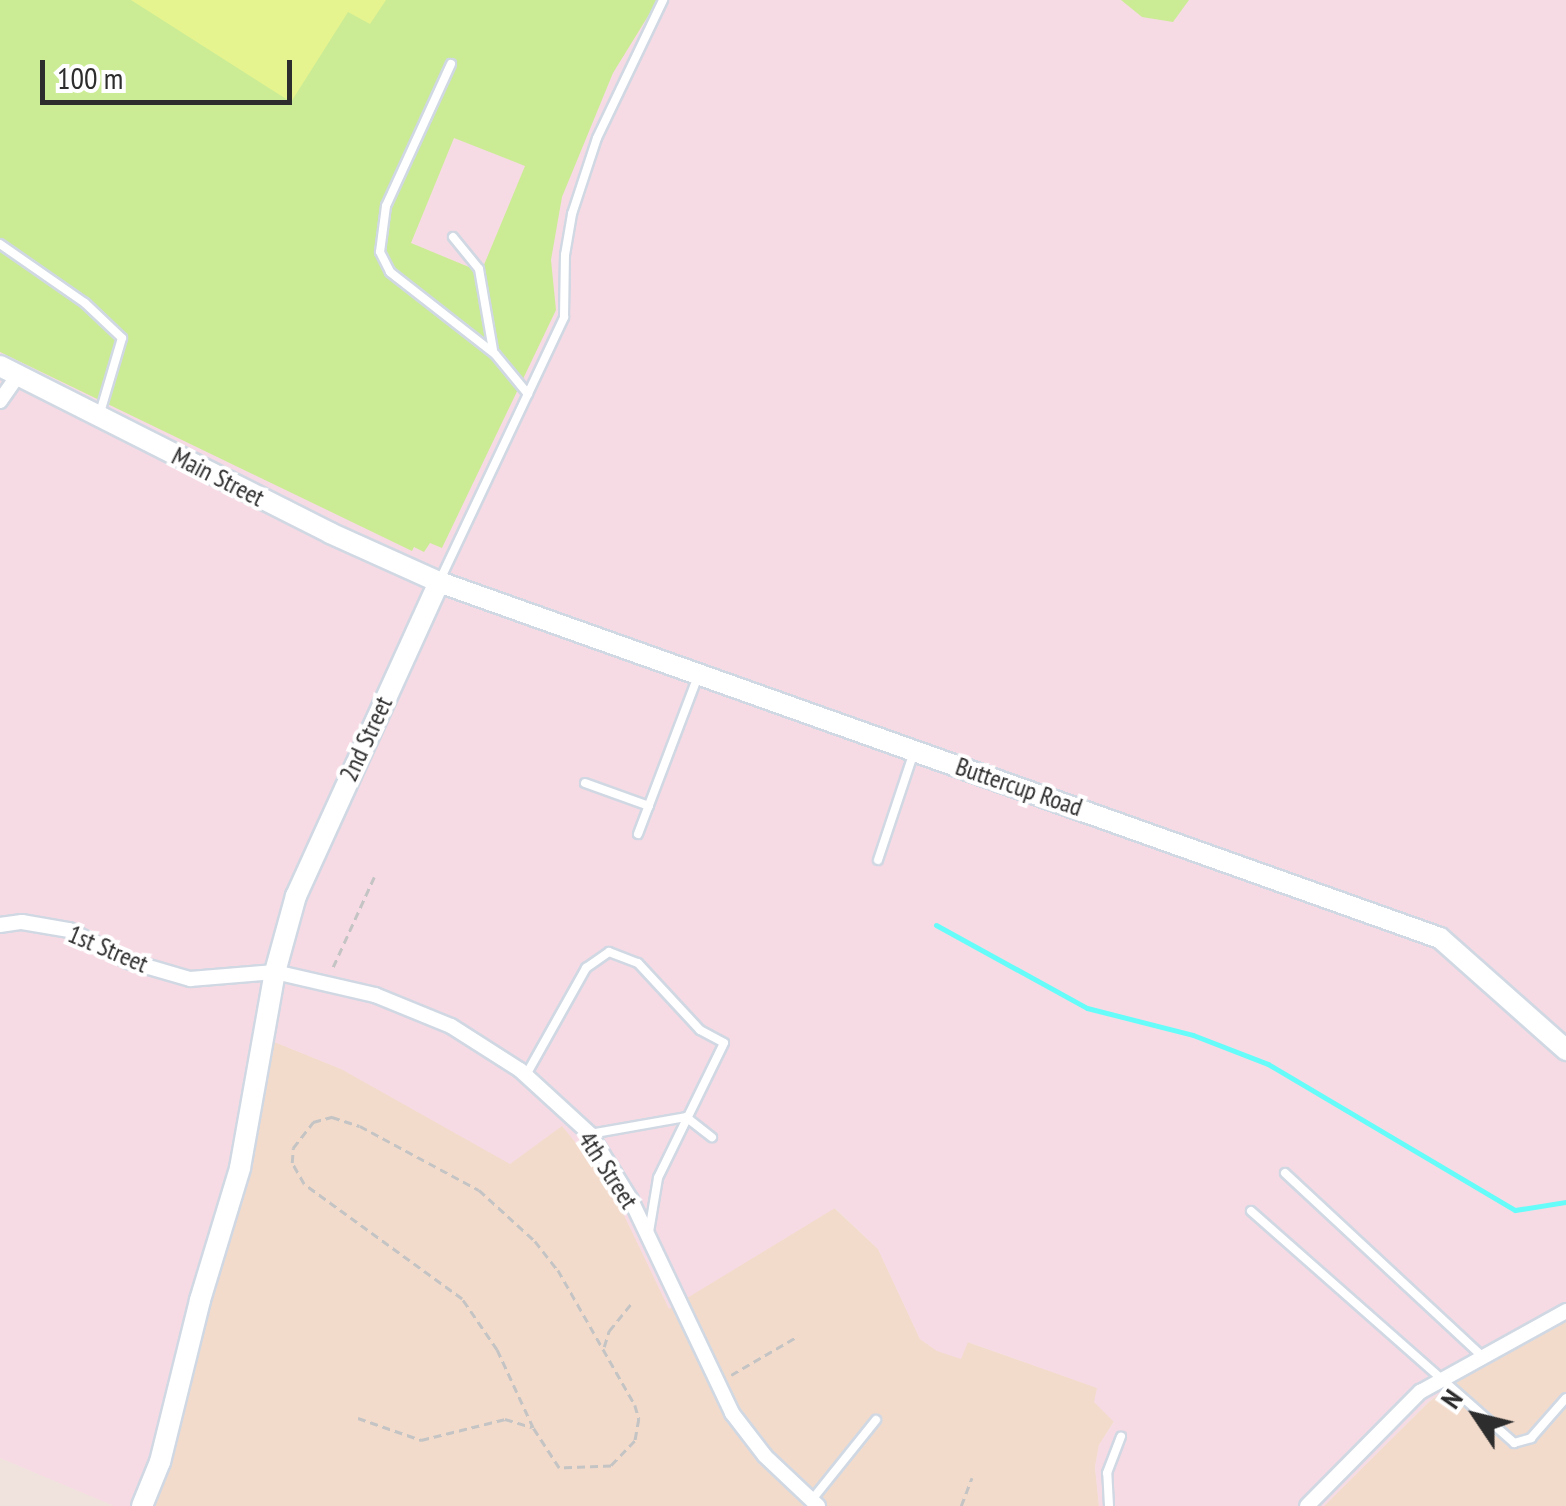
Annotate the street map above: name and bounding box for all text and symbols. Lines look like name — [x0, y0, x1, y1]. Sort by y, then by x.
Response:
scale bar — [45, 40, 298, 102]
text: 100 m — [57, 58, 123, 97]
street label: Main Street — [167, 441, 269, 513]
street label: 2nd Street — [333, 692, 399, 786]
street label: Buttercup Road — [952, 751, 1086, 823]
street label: 1st Street — [64, 919, 152, 979]
street label: 4th Street — [572, 1126, 644, 1214]
north arrow — [1426, 1366, 1526, 1466]
text: N — [1432, 1382, 1471, 1415]

